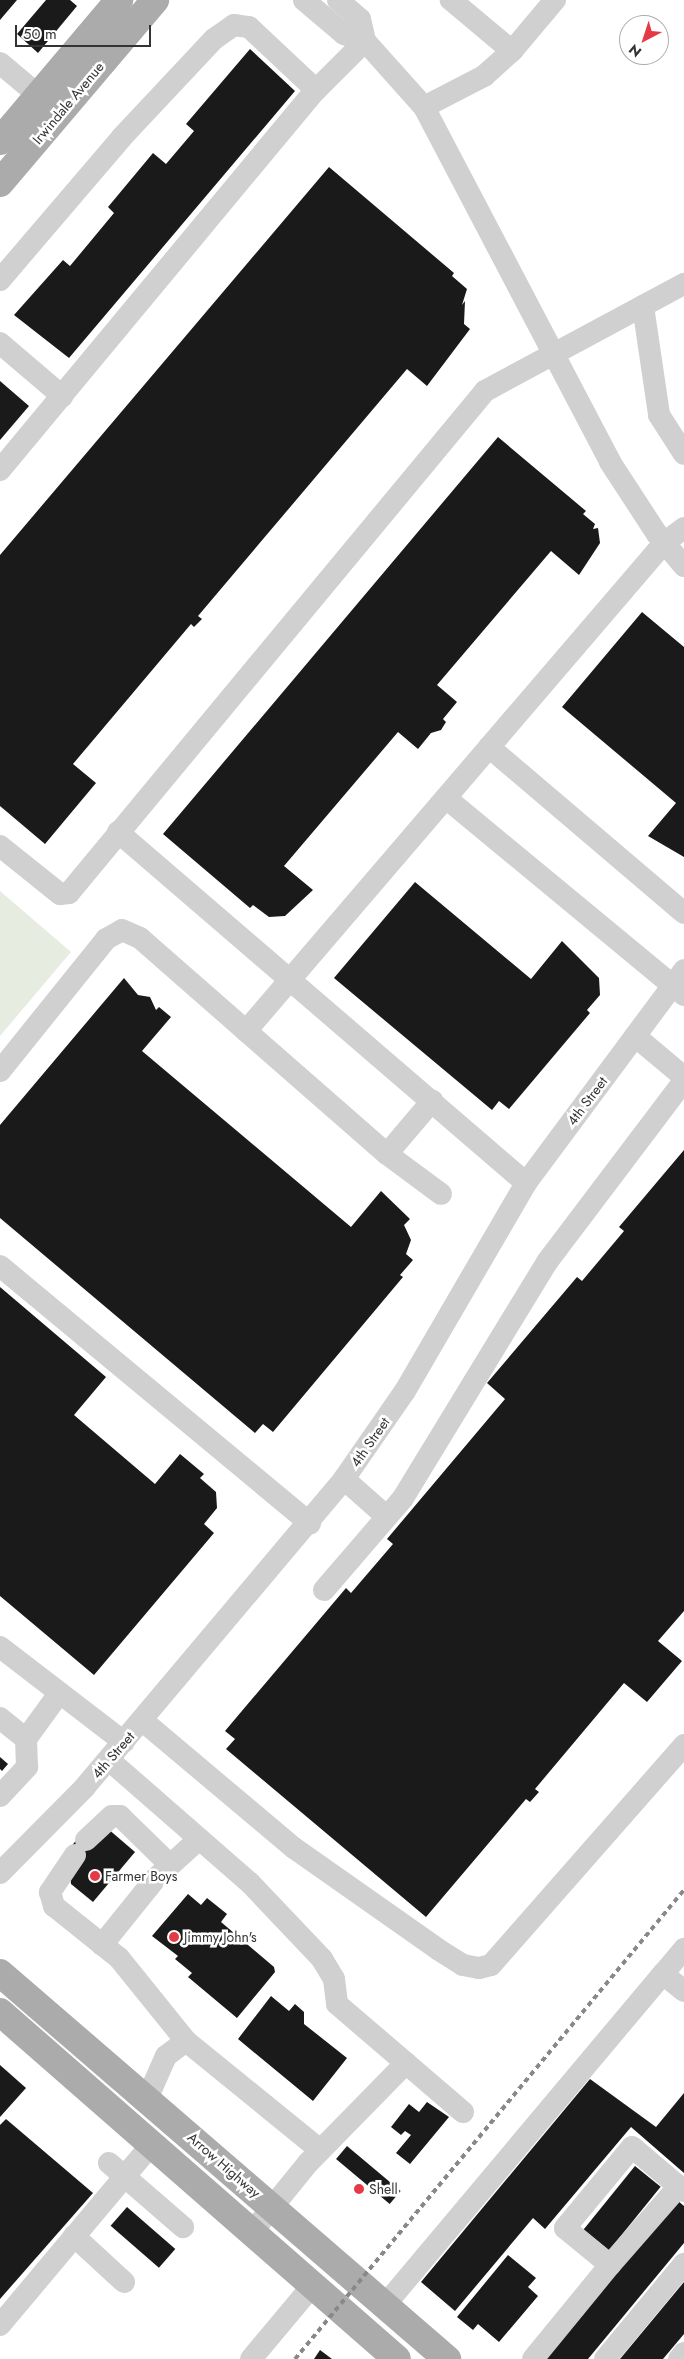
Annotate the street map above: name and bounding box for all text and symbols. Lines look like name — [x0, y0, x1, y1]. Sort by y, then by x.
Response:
scale bar — [18, 15, 154, 47]
north arrow — [619, 15, 669, 65]
text: 50 m — [23, 23, 57, 45]
text: N — [624, 39, 646, 62]
street label: Irwindale Avenue — [29, 58, 107, 148]
street label: 4th Street — [563, 1073, 611, 1129]
street label: 4th Street — [347, 1414, 393, 1470]
street label: 4th Street — [88, 1728, 138, 1782]
place label: Farmer Boys — [105, 1868, 177, 1884]
marker: Farmer Boys — [89, 1870, 101, 1882]
place label: Jimmy John's — [184, 1929, 257, 1945]
marker: Jimmy John's — [168, 1931, 180, 1943]
street label: Arrow Highway — [184, 2129, 264, 2201]
place label: Shell — [369, 2181, 398, 2197]
marker: Shell — [353, 2183, 365, 2195]

